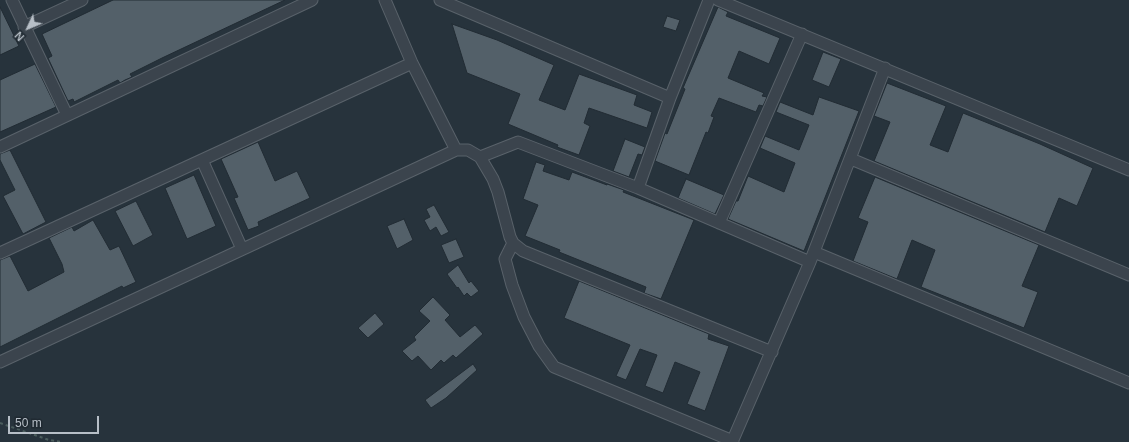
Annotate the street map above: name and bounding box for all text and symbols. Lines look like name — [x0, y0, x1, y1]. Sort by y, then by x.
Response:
north arrow — [8, 8, 48, 48]
text: N — [12, 29, 26, 43]
scale bar — [10, 408, 101, 434]
text: 50 m — [15, 416, 42, 430]

